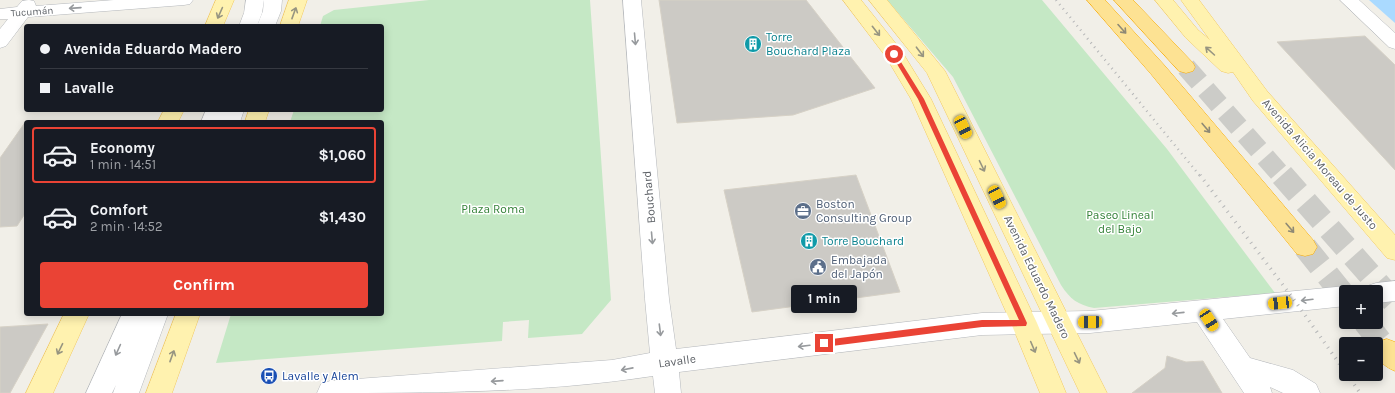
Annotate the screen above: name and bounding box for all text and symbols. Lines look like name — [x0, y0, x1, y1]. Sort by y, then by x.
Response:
street label: Tucumán — [10, 5, 54, 19]
one-way arrow — [69, 5, 82, 12]
one-way arrow — [216, 7, 223, 19]
one-way arrow — [290, 7, 298, 19]
one-way arrow — [1117, 24, 1126, 34]
one-way arrow — [872, 25, 880, 36]
place label: Torre Bouchard Plaza — [766, 30, 851, 58]
one-way arrow — [632, 32, 639, 45]
building icon: Torre Bouchard Plaza — [743, 34, 763, 54]
text: Avenida Eduardo Madero — [64, 40, 242, 58]
route start — [885, 45, 903, 63]
one-way arrow — [916, 46, 925, 57]
one-way arrow — [1205, 46, 1215, 56]
text: Lavalle — [64, 79, 114, 97]
street label: Avenida Alicia Moreau de Justo — [1259, 96, 1381, 232]
car — [952, 114, 974, 140]
one-way arrow — [1202, 122, 1211, 133]
icon: car — [42, 137, 78, 173]
text: Economy — [90, 139, 155, 157]
text: $1,060 — [318, 146, 366, 164]
text: 1 min · 14:51 — [90, 157, 156, 172]
one-way arrow — [979, 160, 986, 172]
street label: Bouchard — [640, 170, 658, 224]
car — [986, 184, 1008, 210]
place label: Boston Consulting Group — [816, 197, 912, 225]
icon: car — [42, 199, 78, 235]
text: Comfort — [90, 201, 148, 219]
office icon: Boston Consulting Group — [793, 201, 813, 221]
park label: Plaza Roma — [461, 202, 525, 216]
text: $1,430 — [319, 208, 366, 226]
park label: Paseo Lineal del Bajo — [1086, 208, 1154, 236]
street label: Avenida Eduardo Madero — [1001, 213, 1073, 341]
text: 2 min · 14:52 — [90, 219, 162, 234]
one-way arrow — [1285, 222, 1294, 233]
one-way arrow — [649, 231, 656, 244]
building icon: Torre Bouchard — [799, 231, 819, 251]
place label: Torre Bouchard — [822, 234, 904, 248]
place label: Embajada del Japón — [831, 253, 887, 281]
public building icon: Embajada del Japón — [808, 257, 828, 277]
button: Confirm — [40, 262, 368, 308]
callout: 1 min — [791, 285, 857, 313]
map controls — [1339, 285, 1383, 381]
button: + — [1339, 285, 1383, 329]
text: 1 min — [808, 291, 840, 306]
car — [1267, 296, 1293, 310]
one-way arrow — [1301, 296, 1314, 304]
car — [1197, 307, 1221, 333]
one-way arrow — [1172, 309, 1185, 316]
car — [1078, 316, 1102, 328]
one-way arrow — [656, 323, 664, 336]
route end — [815, 334, 833, 352]
button: − — [1339, 337, 1383, 381]
one-way arrow — [1030, 340, 1038, 352]
one-way arrow — [798, 342, 811, 350]
one-way arrow — [56, 343, 63, 355]
one-way arrow — [114, 343, 122, 355]
one-way arrow — [169, 350, 176, 363]
street label: Lavalle — [657, 351, 697, 371]
one-way arrow — [1074, 351, 1081, 363]
bus stop icon: Lavalle y Alem — [259, 366, 279, 386]
one-way arrow — [620, 366, 633, 374]
place label: Lavalle y Alem — [282, 369, 359, 383]
one-way arrow — [491, 377, 504, 384]

